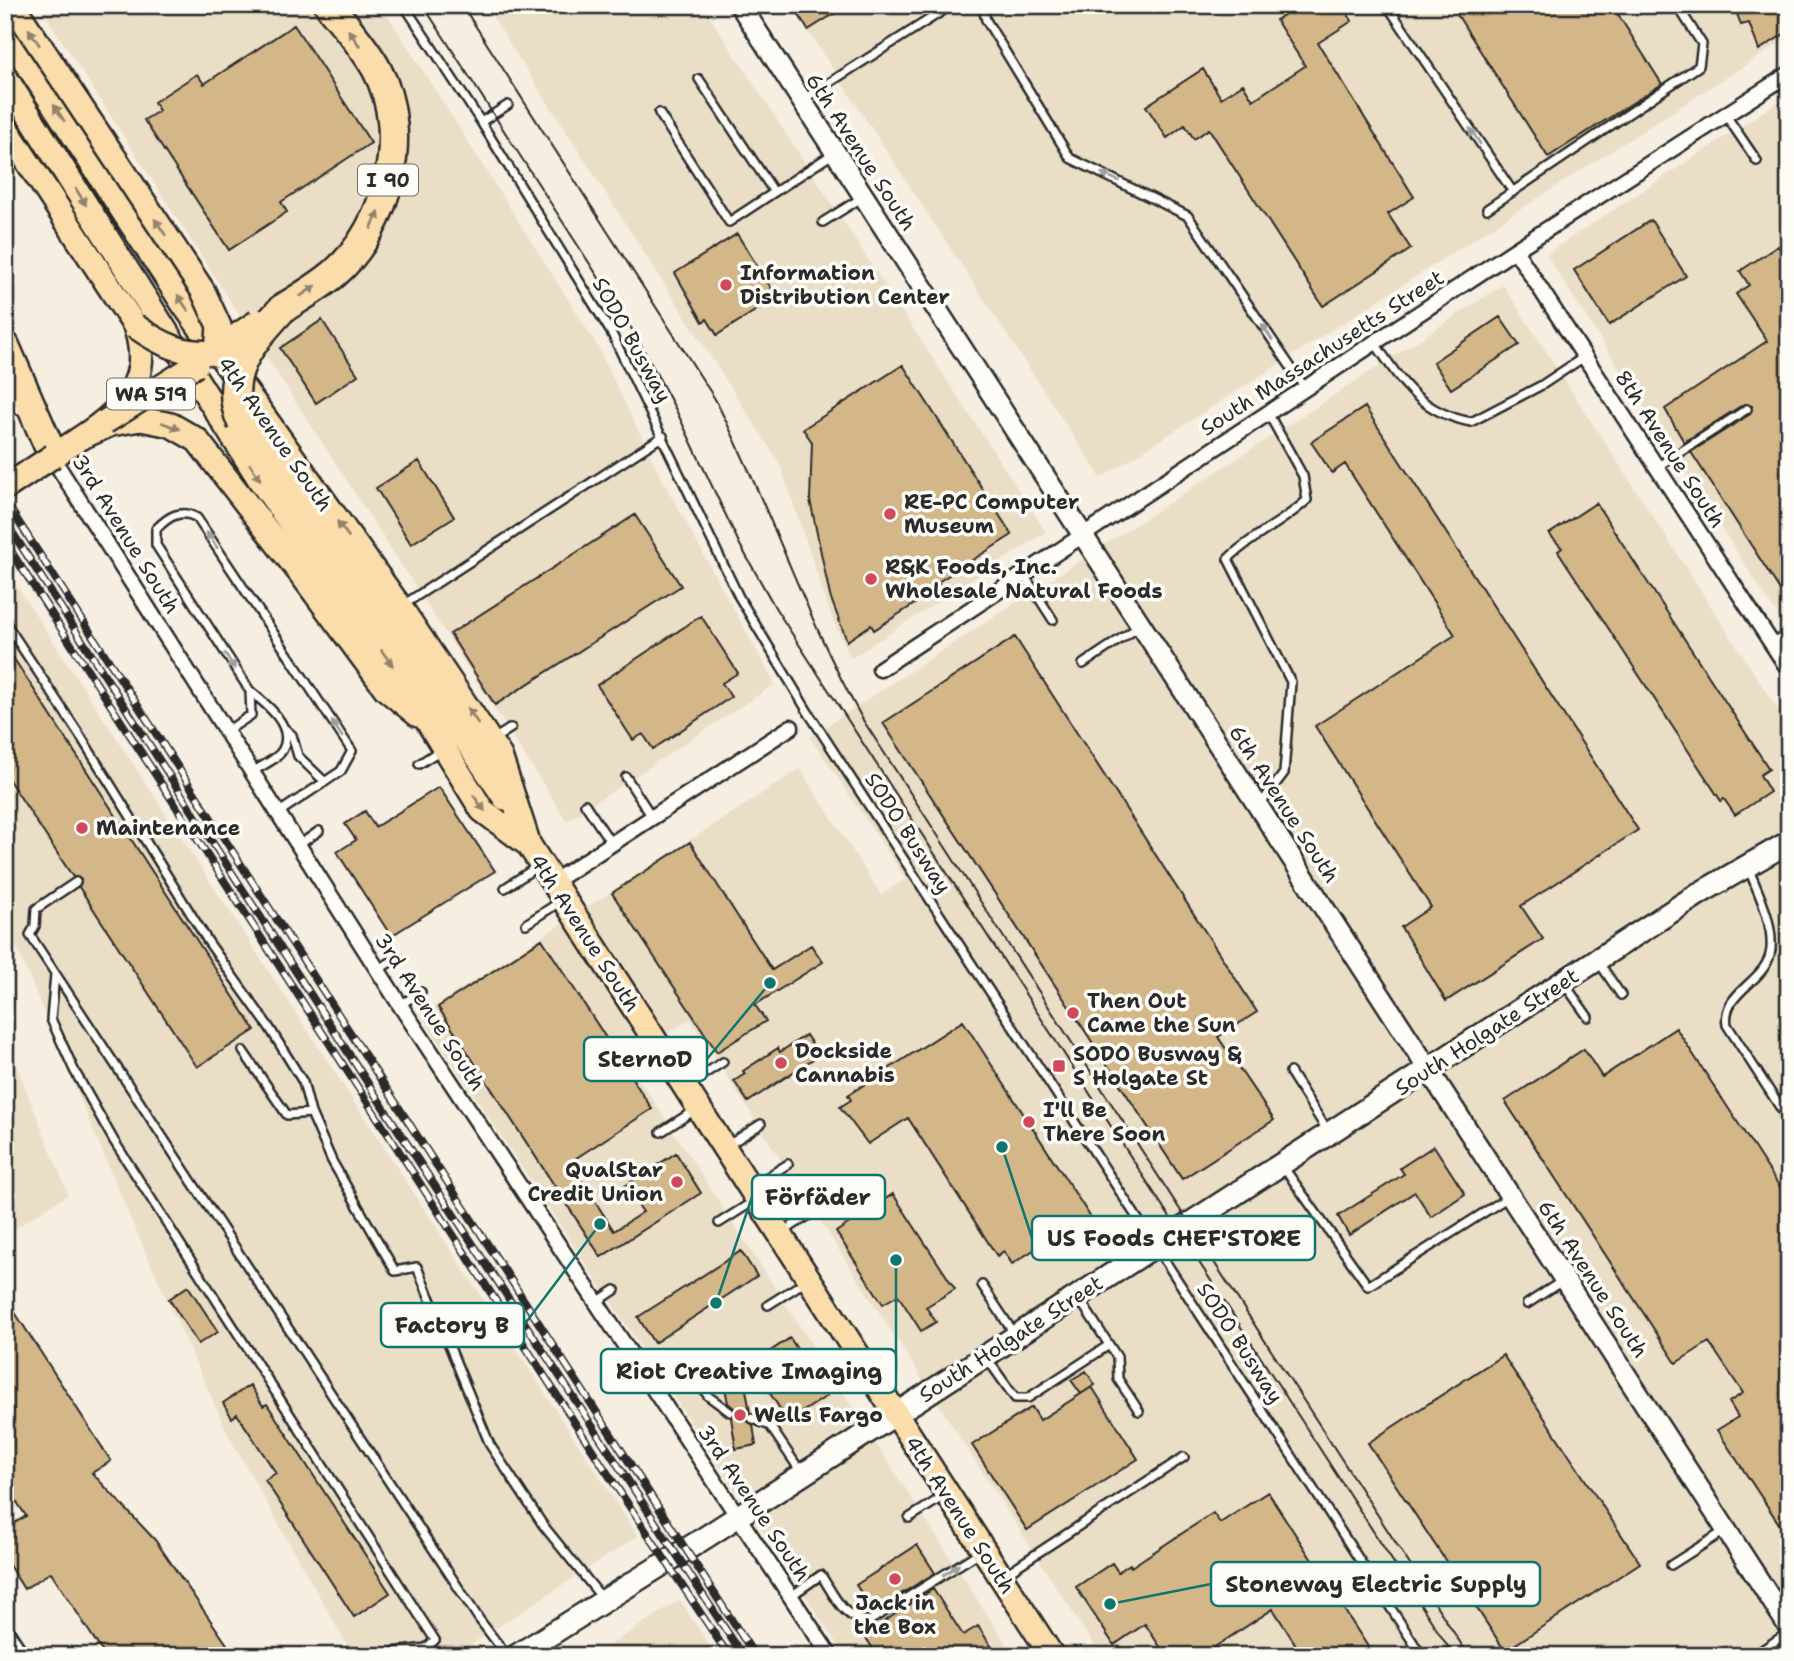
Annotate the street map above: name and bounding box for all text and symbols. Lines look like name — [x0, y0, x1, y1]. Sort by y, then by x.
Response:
one-way arrow — [27, 28, 41, 46]
one-way arrow — [347, 29, 361, 47]
street label: 6th Avenue South — [800, 68, 922, 236]
one-way arrow — [52, 104, 66, 122]
one-way arrow — [1469, 126, 1482, 145]
road number: I 90 — [358, 164, 418, 196]
one-way arrow — [1100, 171, 1120, 183]
one-way arrow — [74, 188, 87, 207]
one-way arrow — [370, 210, 381, 230]
one-way arrow — [154, 217, 167, 236]
place label: Information Distribution Center — [740, 259, 950, 311]
street label: South Massachusetts Street — [1195, 264, 1449, 442]
street label: SODO Busway — [586, 272, 678, 408]
marker: Information Distribution Center — [718, 277, 734, 293]
one-way arrow — [298, 285, 318, 298]
one-way arrow — [177, 294, 190, 313]
one-way arrow — [1260, 323, 1274, 341]
street label: 4th Avenue South — [211, 351, 339, 517]
street label: 8th Avenue South — [1608, 365, 1732, 533]
road number: WA 519 — [107, 378, 195, 410]
one-way arrow — [160, 421, 181, 432]
street label: 3rd Avenue South — [66, 449, 186, 619]
one-way arrow — [248, 463, 262, 481]
place label: RE-PC Computer Museum — [904, 488, 1079, 540]
marker: RE-PC Computer Museum — [882, 506, 898, 522]
one-way arrow — [336, 520, 350, 538]
one-way arrow — [205, 530, 218, 550]
place label: R&K Foods, Inc. Wholesale Natural Foods — [885, 553, 1163, 605]
marker: R&K Foods, Inc. Wholesale Natural Foods — [863, 571, 879, 587]
one-way arrow — [380, 649, 394, 667]
one-way arrow — [224, 651, 237, 670]
one-way arrow — [466, 707, 480, 725]
one-way arrow — [331, 719, 344, 739]
street label: 6th Avenue South — [1223, 720, 1345, 888]
street label: SODO Busway — [858, 767, 958, 899]
one-way arrow — [472, 794, 486, 812]
place label: Maintenance — [96, 814, 240, 842]
marker: Maintenance — [74, 820, 90, 836]
street label: 4th Avenue South — [523, 849, 647, 1017]
street label: 3rd Avenue South — [368, 928, 492, 1096]
street label: South Holgate Street — [1390, 962, 1584, 1102]
place label: Then Out Came the Sun — [1087, 987, 1236, 1039]
marker: Then Out Came the Sun — [1065, 1005, 1081, 1021]
callout: SternoD — [584, 1037, 707, 1081]
place label: Dockside Cannabis — [795, 1037, 895, 1089]
place label: SODO Busway & S Holgate St — [1073, 1040, 1242, 1092]
text: SternoD — [597, 1044, 693, 1074]
marker: Dockside Cannabis — [773, 1055, 789, 1071]
marker: SODO Busway & S Holgate St — [1051, 1058, 1067, 1074]
place label: I'll Be There Soon — [1043, 1096, 1165, 1148]
marker: I'll Be There Soon — [1021, 1114, 1037, 1130]
place label: QualStar Credit Union — [527, 1156, 663, 1208]
marker: QualStar Credit Union — [669, 1174, 685, 1190]
callout: Förfäder — [752, 1175, 885, 1219]
text: Förfäder — [765, 1182, 871, 1212]
street label: 6th Avenue South — [1532, 1195, 1654, 1363]
callout: US Foods CHEF'STORE — [1032, 1216, 1315, 1260]
text: US Foods CHEF'STORE — [1047, 1223, 1301, 1253]
street label: South Holgate Street — [914, 1269, 1108, 1409]
street label: SODO Busway — [1190, 1277, 1290, 1409]
callout: Factory B — [381, 1303, 524, 1347]
text: Factory B — [395, 1310, 509, 1340]
callout: Riot Creative Imaging — [601, 1349, 896, 1393]
text: Riot Creative Imaging — [616, 1356, 882, 1386]
place label: Wells Fargo — [754, 1401, 883, 1429]
marker: Wells Fargo — [732, 1407, 748, 1423]
street label: 3rd Avenue South — [691, 1419, 817, 1587]
street label: 4th Avenue South — [898, 1431, 1022, 1599]
callout: Stoneway Electric Supply — [1211, 1562, 1540, 1606]
one-way arrow — [941, 1564, 960, 1577]
text: Stoneway Electric Supply — [1225, 1569, 1527, 1599]
marker: Jack in the Box — [887, 1571, 903, 1587]
place label: Jack in the Box — [854, 1589, 936, 1641]

